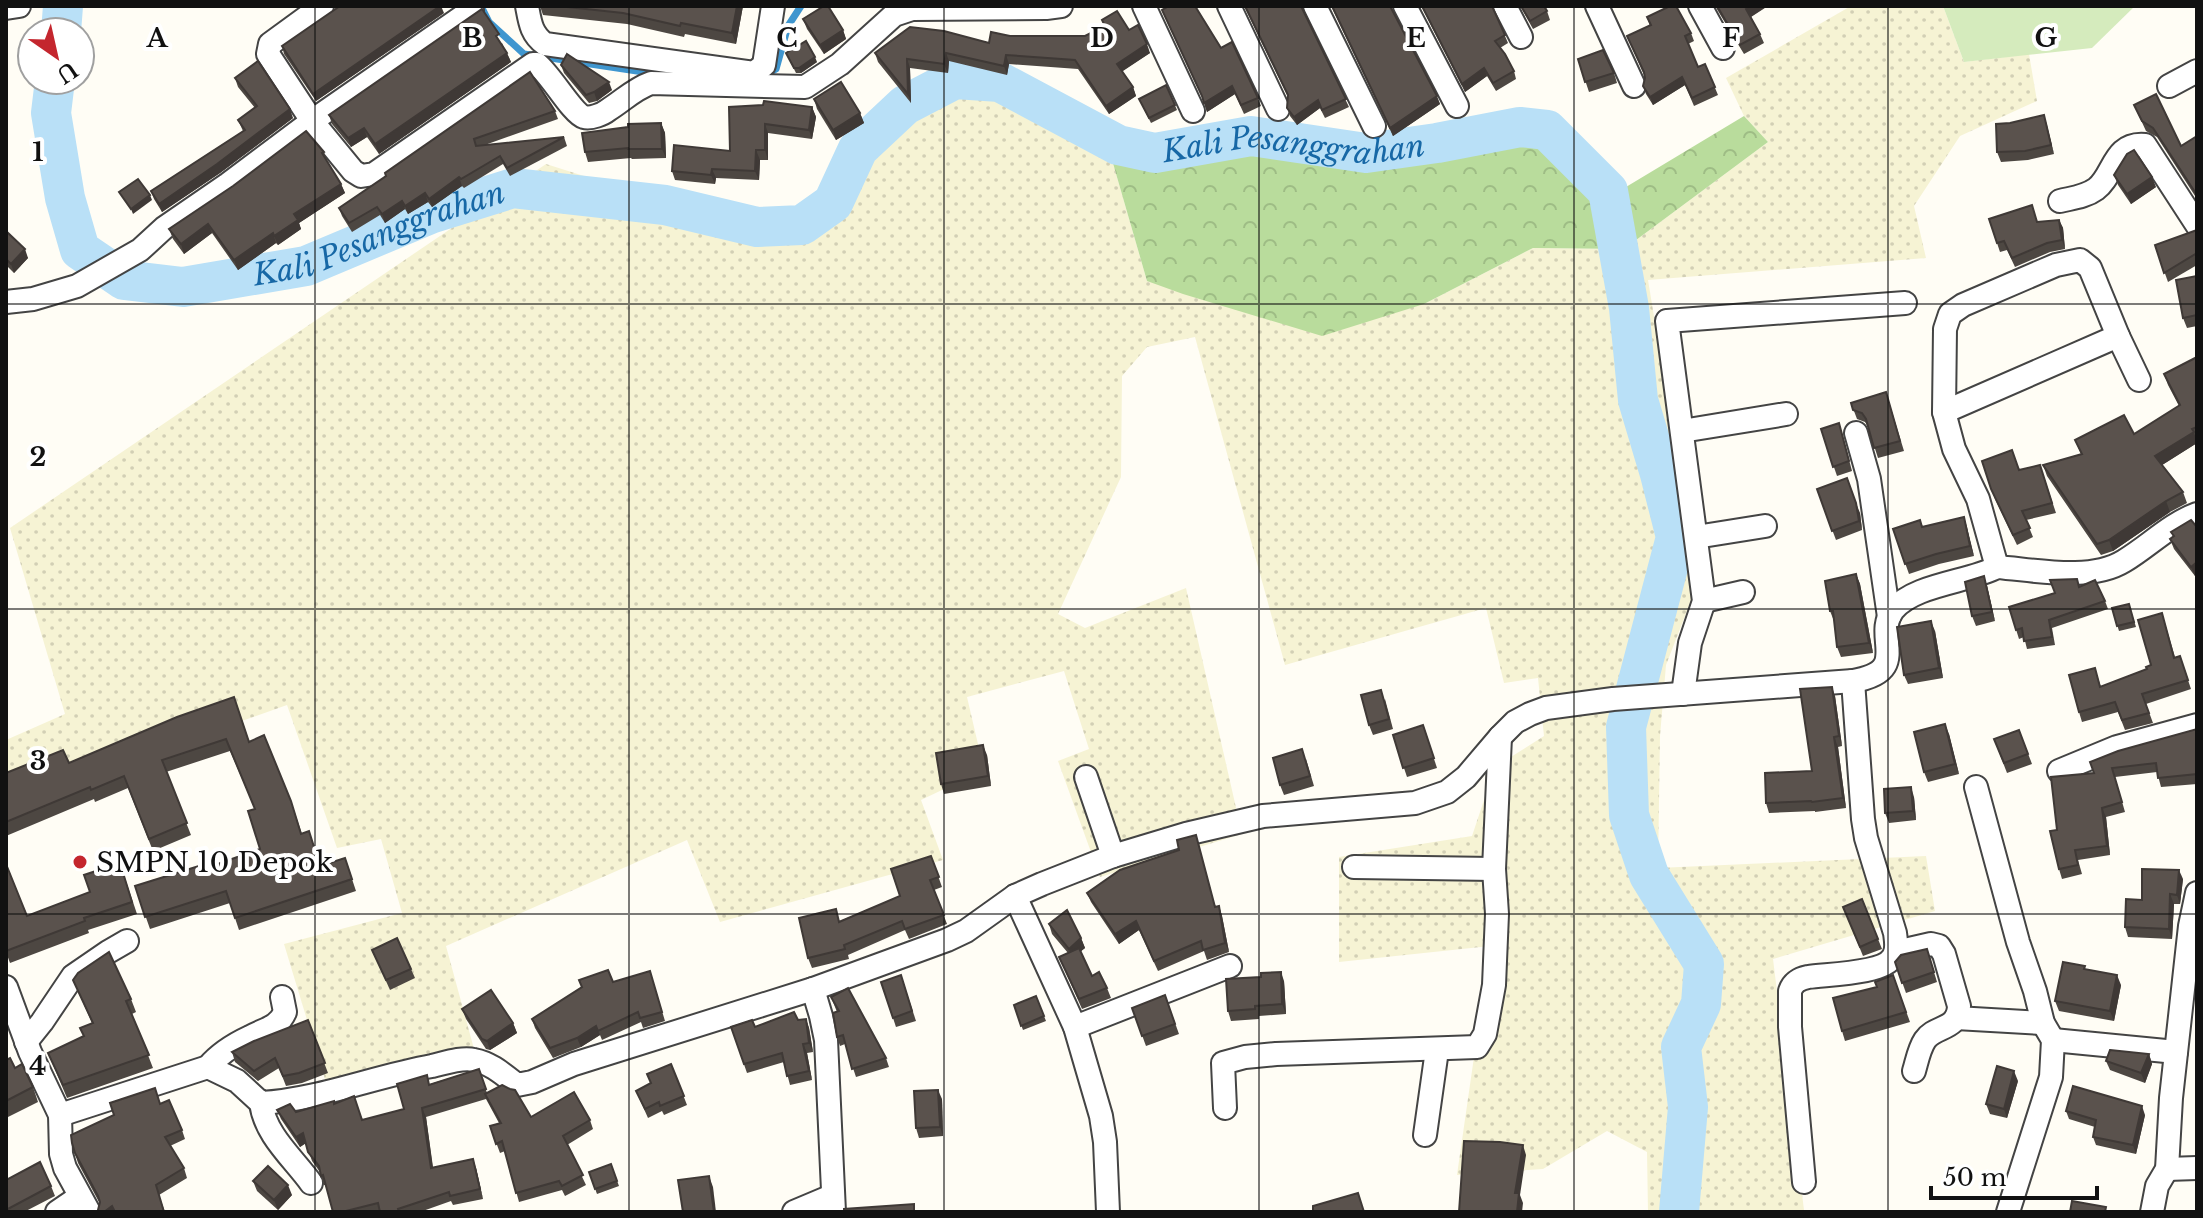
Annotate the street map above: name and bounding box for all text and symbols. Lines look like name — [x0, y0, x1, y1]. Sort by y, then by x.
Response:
north arrow — [16, 16, 96, 96]
text: A — [145, 22, 168, 54]
text: B — [462, 22, 482, 54]
text: C — [776, 22, 798, 54]
text: D — [1090, 22, 1114, 54]
text: E — [1406, 22, 1426, 54]
text: F — [1722, 22, 1740, 54]
text: G — [2035, 22, 2058, 54]
text: U — [51, 56, 82, 89]
water label: Kali Pesanggrahan — [1158, 117, 1427, 172]
text: 1 — [32, 136, 44, 168]
water label: Kali Pesanggrahan — [249, 173, 509, 293]
text: 2 — [30, 441, 46, 473]
text: 3 — [30, 745, 46, 777]
place label: SMPN 10 Depok — [96, 845, 334, 880]
marker: SMPN 10 Depok — [71, 853, 89, 871]
text: 4 — [29, 1050, 47, 1082]
scale bar — [1931, 1150, 2097, 1200]
text: 50 m — [1943, 1163, 2007, 1192]

